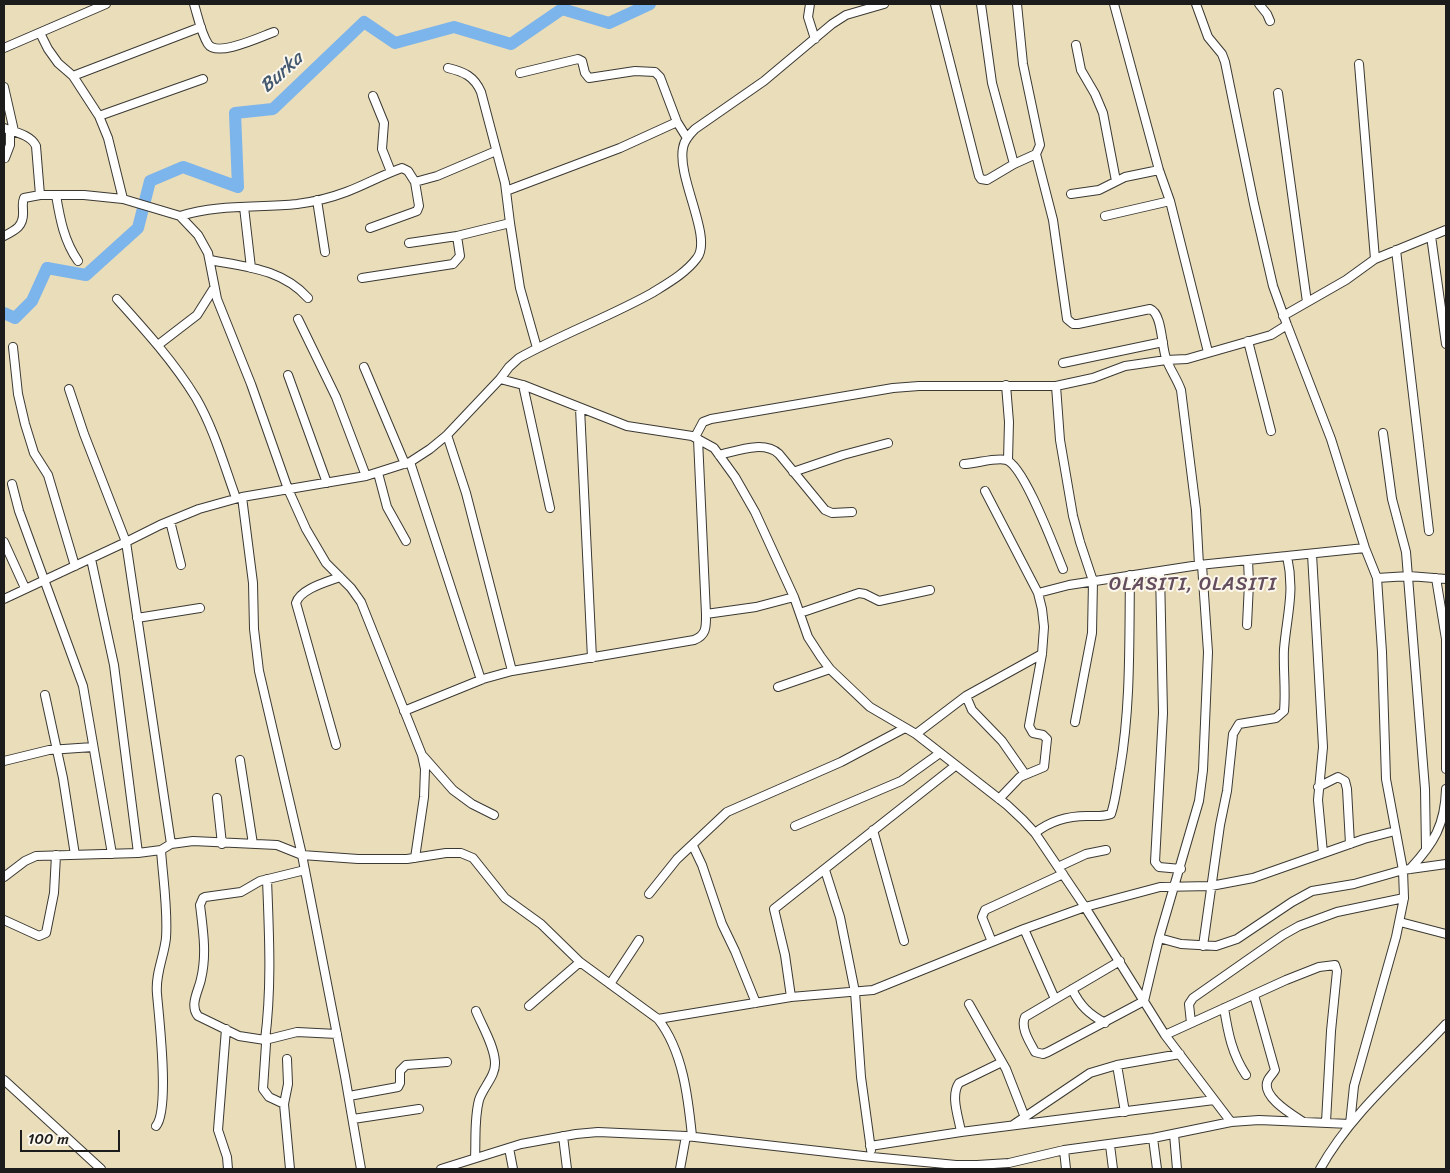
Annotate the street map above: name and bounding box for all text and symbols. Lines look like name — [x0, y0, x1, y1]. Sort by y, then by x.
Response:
water label: Burka — [256, 48, 308, 98]
district label: OLASITI, OLASITI — [1110, 574, 1276, 596]
scale bar — [22, 1120, 122, 1152]
text: 100 m — [28, 1126, 69, 1152]

